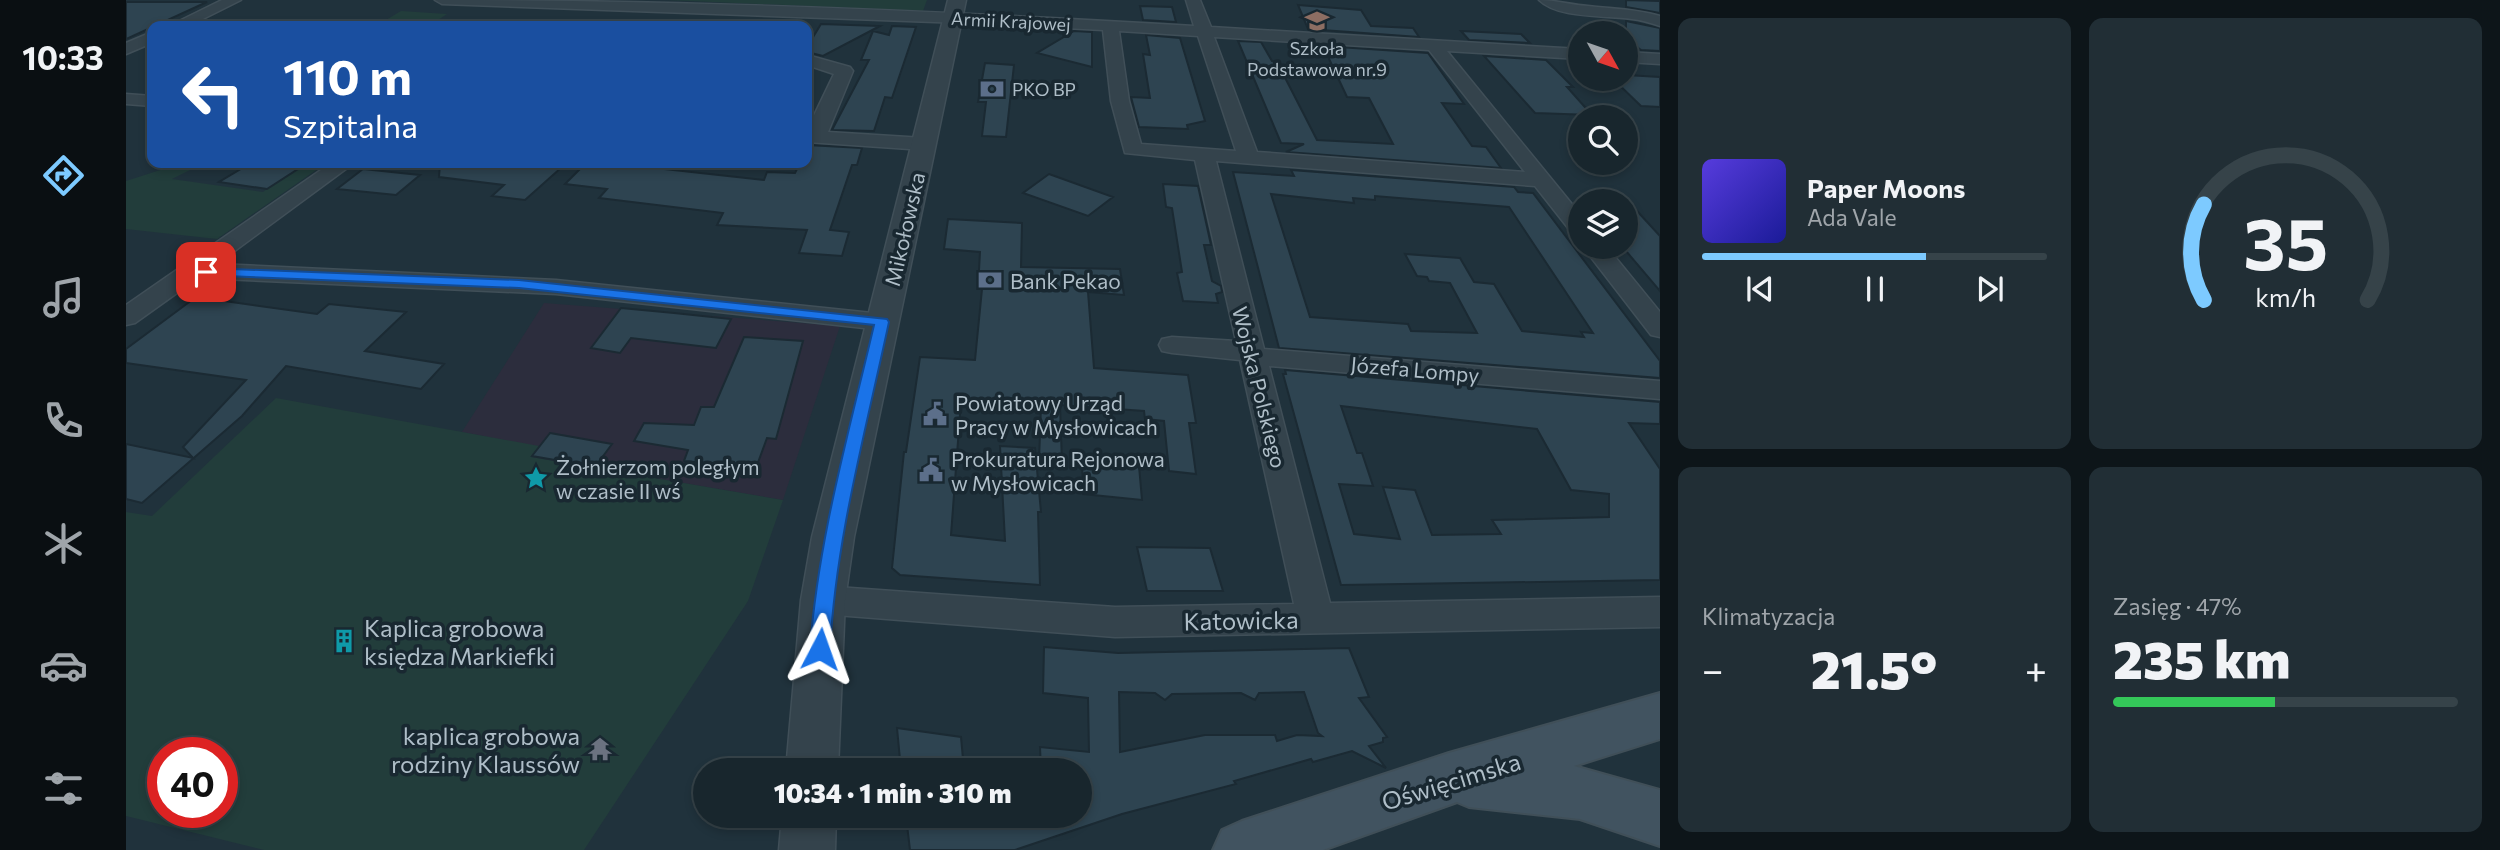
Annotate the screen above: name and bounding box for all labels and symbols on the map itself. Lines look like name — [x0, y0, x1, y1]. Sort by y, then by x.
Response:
street label: Armii Krajowej — [951, 7, 1071, 35]
school or university icon: Szkoła Podstawowa nr.9 — [1303, 7, 1331, 35]
north arrow — [1568, 21, 1638, 91]
place label: Szkoła Podstawowa nr.9 — [1247, 37, 1387, 80]
bank icon: PKO BP — [978, 75, 1006, 103]
place label: PKO BP — [1012, 78, 1076, 100]
street label: Mikołowska — [879, 170, 929, 288]
pin — [176, 242, 236, 302]
bank icon: Bank Pekao — [976, 266, 1004, 294]
place label: Bank Pekao — [1010, 268, 1121, 293]
street label: Wojska Polskiego — [1228, 304, 1292, 470]
street label: Józefa Lompy — [1350, 351, 1480, 387]
place label: Powiatowy Urząd Pracy w Mysłowicach — [955, 390, 1158, 439]
public building icon: Powiatowy Urząd Pracy w Mysłowicach — [921, 400, 949, 428]
place label: Prokuratura Rejonowa w Mysłowicach — [951, 446, 1165, 495]
place label: Żołnierzom poległym w czasie II wś — [556, 454, 759, 503]
public building icon: Prokuratura Rejonowa w Mysłowicach — [917, 456, 945, 484]
place icon: Żołnierzom poległym w czasie II wś — [522, 464, 550, 492]
street label: Katowicka — [1183, 604, 1299, 636]
position arrow — [783, 612, 857, 686]
place label: Kaplica grobowa księdza Markiefki — [364, 613, 555, 670]
building icon: Kaplica grobowa księdza Markiefki — [330, 627, 358, 655]
place label: kaplica grobowa rodziny Klaussów — [391, 721, 580, 778]
temple icon: kaplica grobowa rodziny Klaussów — [586, 735, 614, 763]
speed limit sign: 40 — [147, 737, 238, 828]
street label: Oświęcimska — [1378, 746, 1524, 816]

